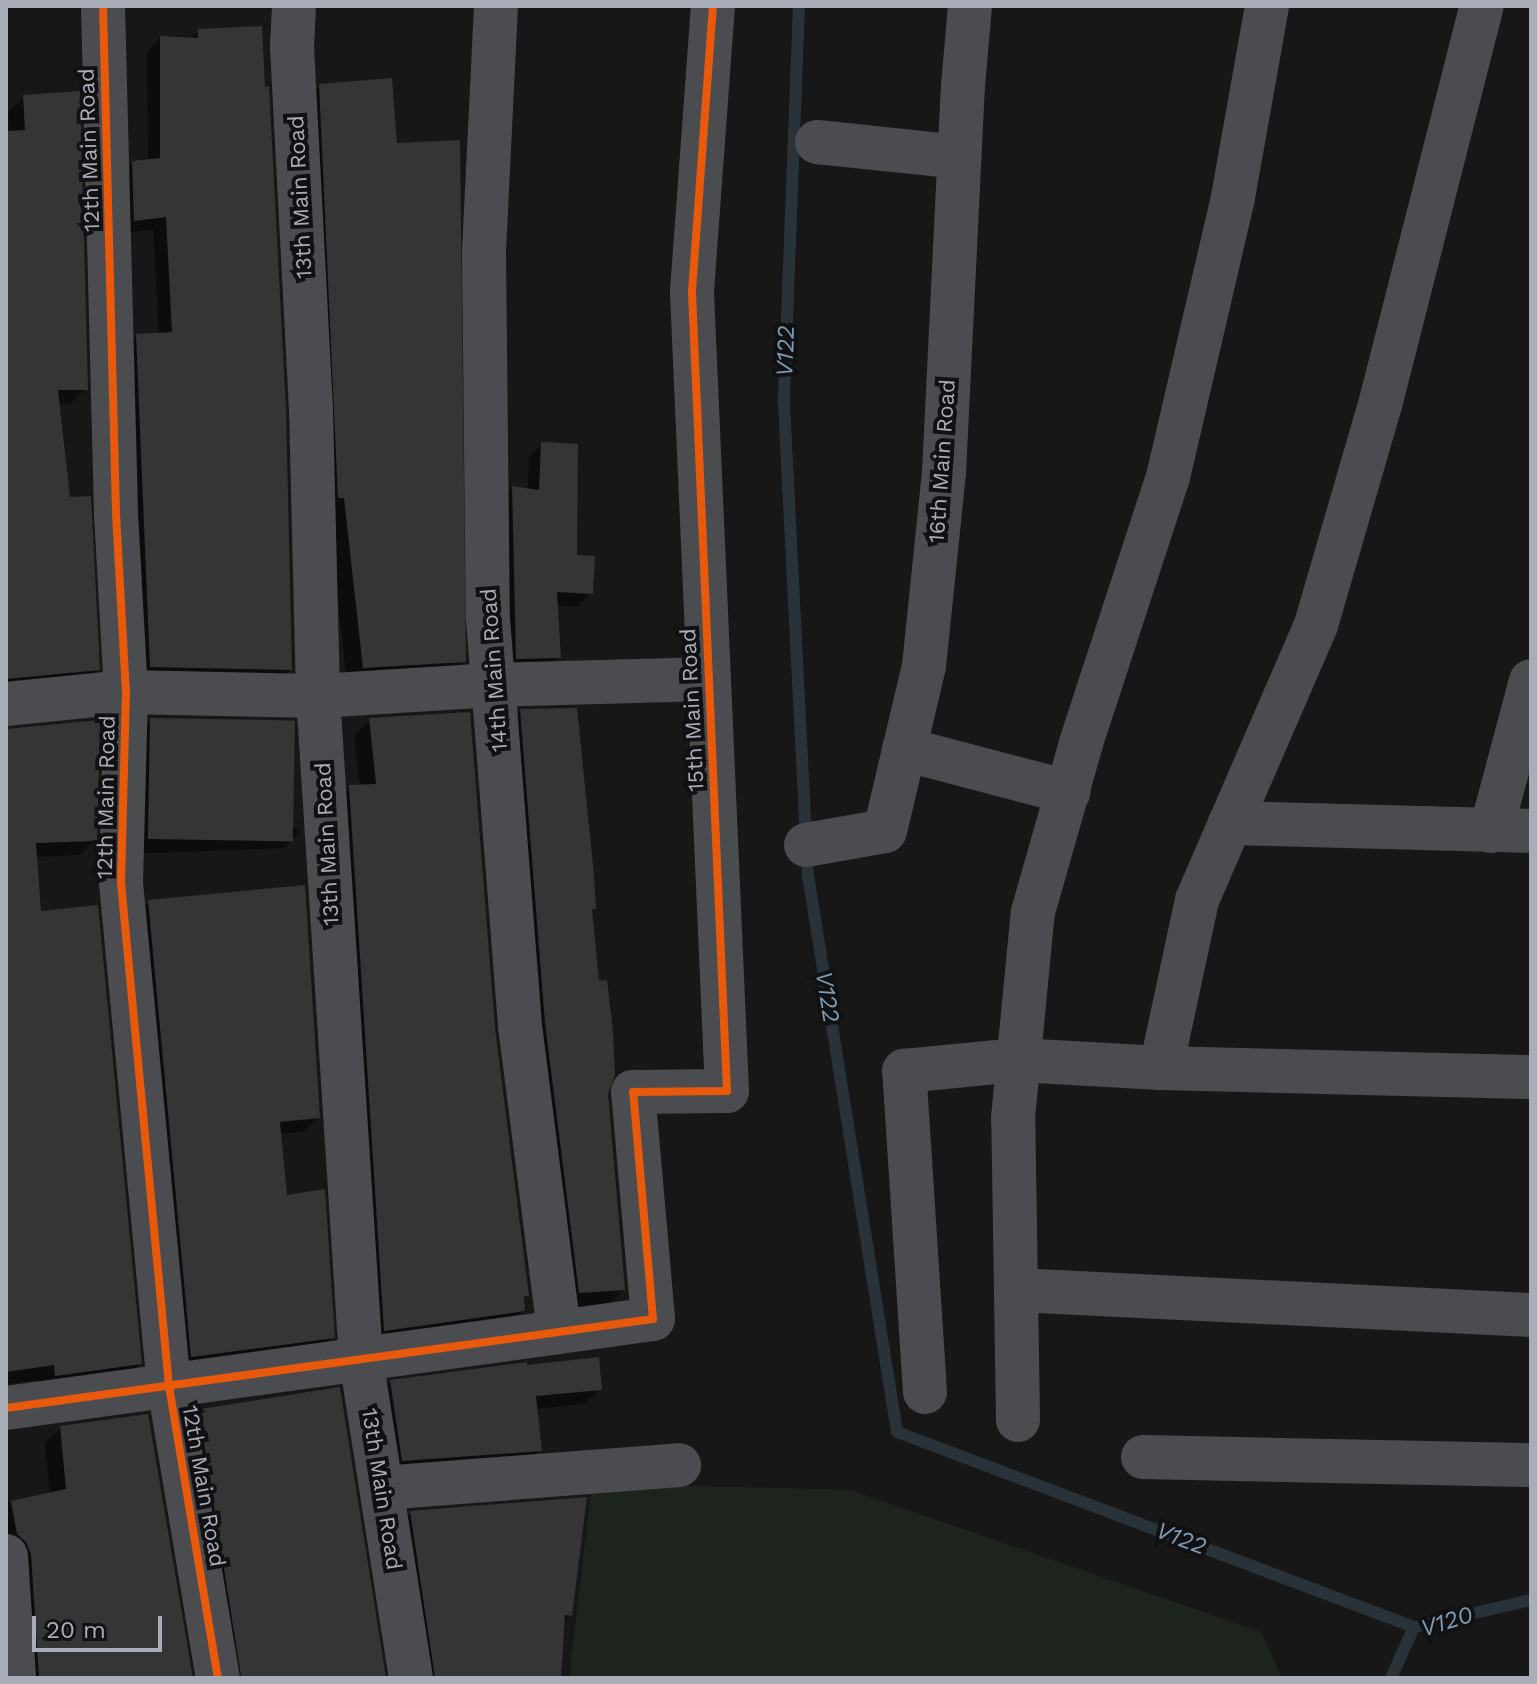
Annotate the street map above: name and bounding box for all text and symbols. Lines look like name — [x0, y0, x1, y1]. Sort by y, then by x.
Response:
street label: 12th Main Road — [73, 68, 105, 232]
street label: 13th Main Road — [283, 115, 317, 279]
water label: V122 — [771, 325, 801, 377]
street label: 16th Main Road — [923, 378, 961, 544]
street label: 14th Main Road — [475, 587, 513, 753]
street label: 15th Main Road — [675, 628, 709, 792]
street label: 12th Main Road — [91, 715, 121, 879]
street label: 13th Main Road — [310, 762, 344, 926]
water label: V122 — [809, 969, 845, 1025]
street label: 12th Main Road — [177, 1403, 231, 1569]
street label: 13th Main Road — [356, 1406, 408, 1572]
water label: V122 — [1152, 1516, 1210, 1562]
scale bar — [36, 1600, 166, 1650]
water label: V120 — [1417, 1600, 1477, 1644]
text: 20 m — [46, 1616, 106, 1644]

